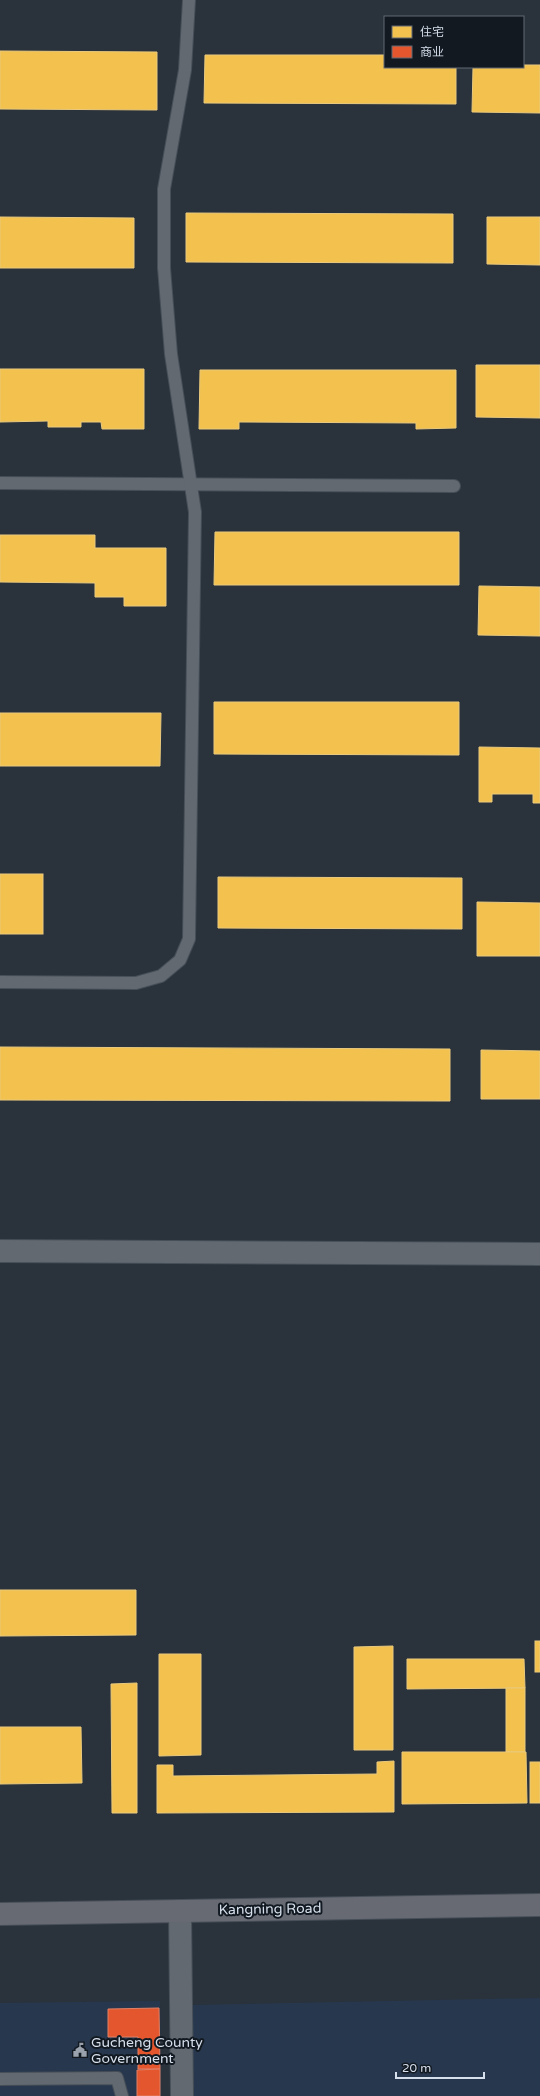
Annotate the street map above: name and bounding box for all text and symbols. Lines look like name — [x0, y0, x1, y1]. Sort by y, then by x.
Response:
legend — [384, 16, 524, 68]
text: 住宅 — [420, 25, 444, 39]
text: 商业 — [420, 45, 444, 59]
street label: Kangning Road — [218, 1900, 322, 1918]
place label: Gucheng County Government — [91, 2034, 203, 2067]
public building icon: Gucheng County Government — [72, 2042, 88, 2058]
scale bar — [396, 2054, 484, 2080]
text: 20 m — [402, 2061, 431, 2075]

